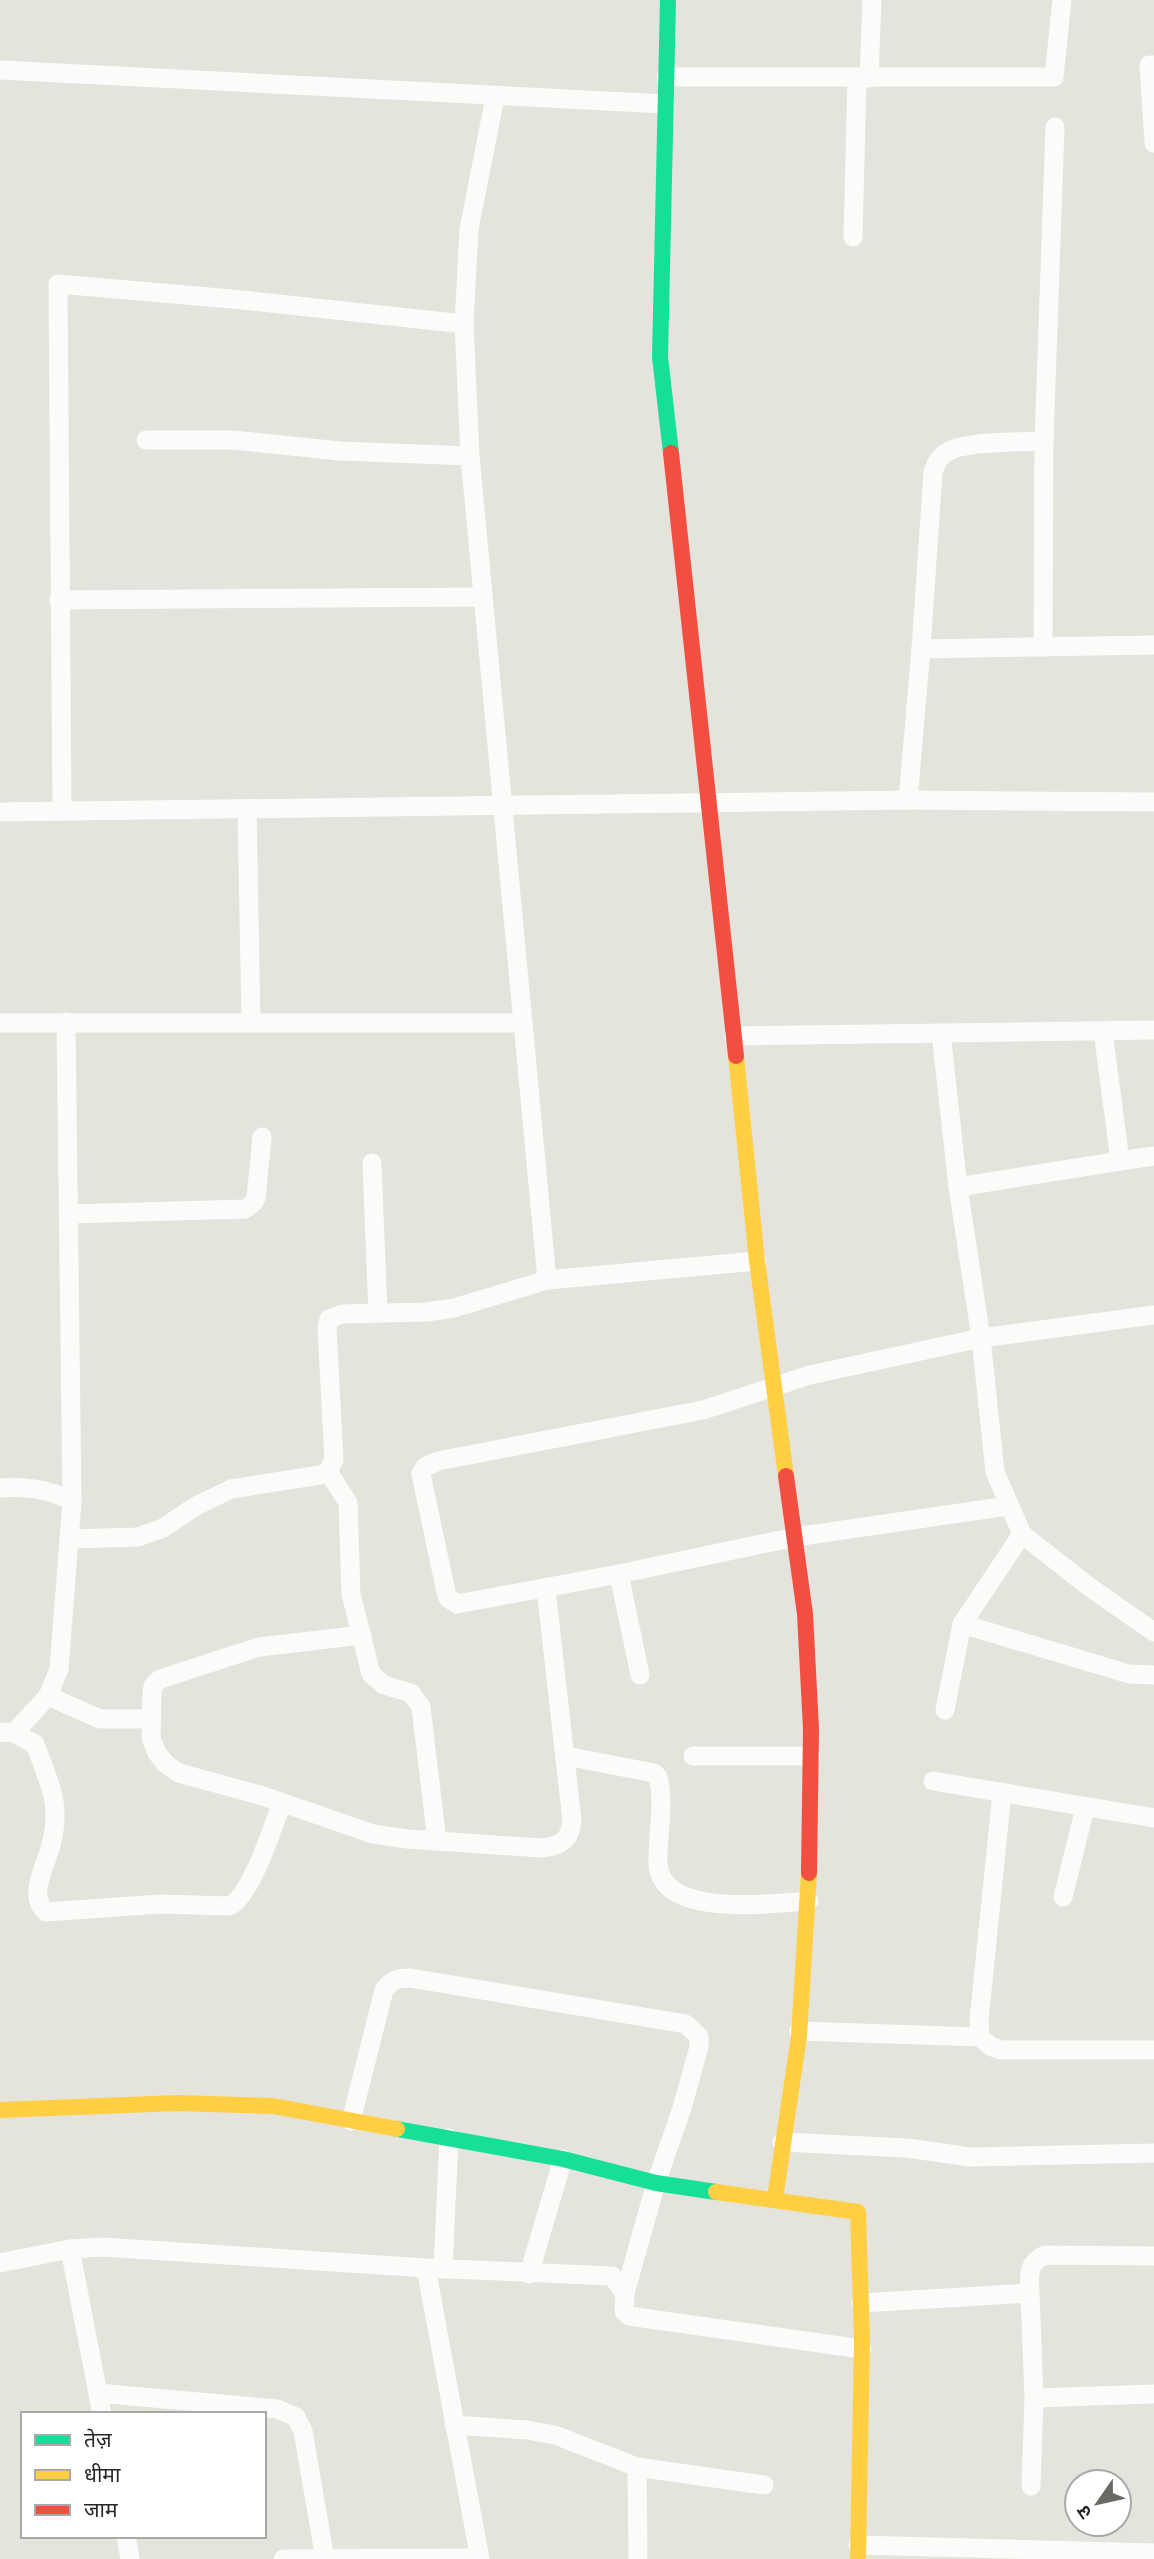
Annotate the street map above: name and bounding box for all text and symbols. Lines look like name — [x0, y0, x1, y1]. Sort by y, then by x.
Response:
legend — [21, 2412, 266, 2538]
text: तेज़ — [84, 2428, 112, 2451]
text: धीमा — [84, 2463, 121, 2486]
north arrow — [1063, 2468, 1133, 2538]
text: जाम — [84, 2500, 118, 2521]
text: उ — [1074, 2501, 1096, 2522]

